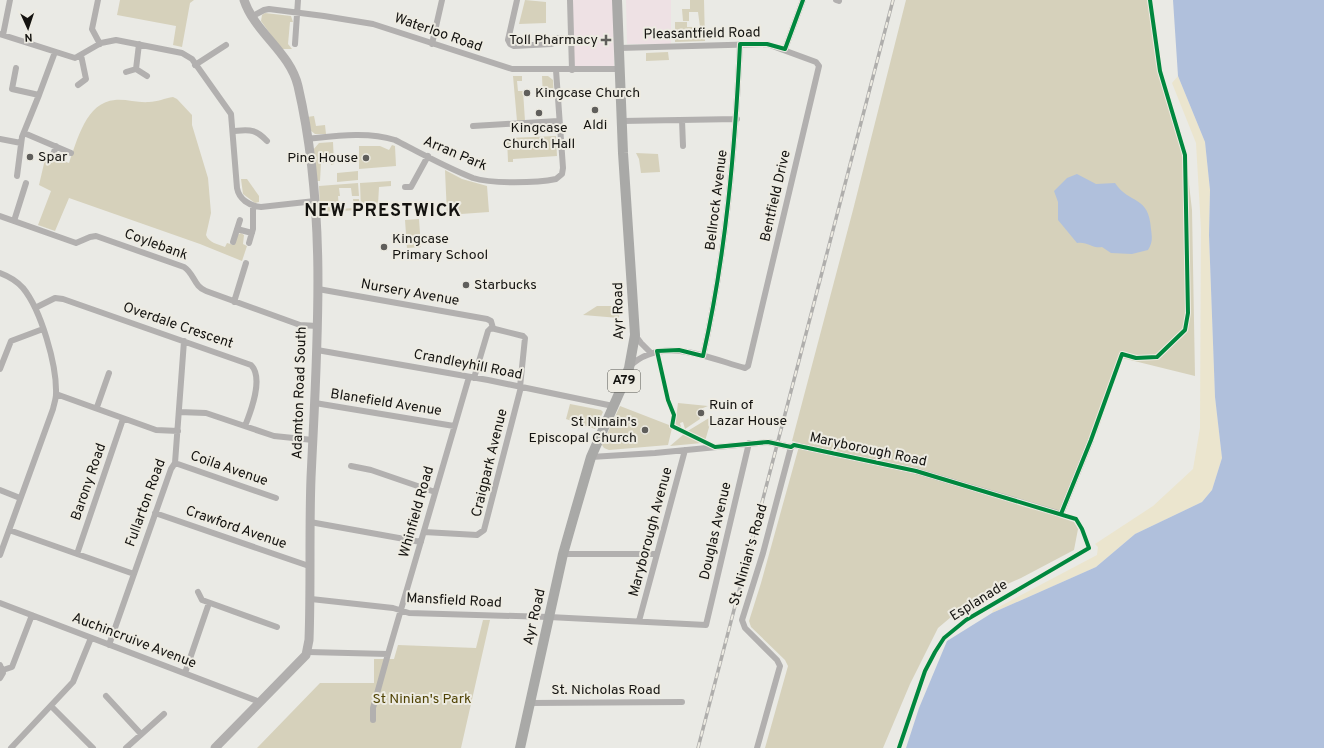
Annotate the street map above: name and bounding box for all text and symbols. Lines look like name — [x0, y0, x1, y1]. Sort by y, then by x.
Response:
north arrow — [8, 8, 48, 48]
street label: Waterloo Road — [392, 10, 484, 56]
street label: Pleasantfield Road — [643, 24, 761, 44]
text: N — [24, 30, 33, 44]
place label: Toll Pharmacy — [509, 32, 598, 49]
marker: Toll Pharmacy — [601, 35, 611, 45]
place label: Kingcase Church — [535, 85, 640, 102]
marker: Kingcase Church — [522, 88, 532, 98]
marker: Aldi — [590, 105, 600, 115]
marker: Kingcase Church Hall — [534, 108, 544, 118]
place label: Aldi — [583, 117, 607, 134]
place label: Kingcase Church Hall — [503, 120, 575, 153]
street label: Arran Park — [421, 133, 489, 175]
place label: Spar — [38, 149, 68, 166]
street label: Bellrock Avenue — [702, 149, 732, 251]
street label: Bentfield Drive — [757, 149, 795, 243]
place label: Pine House — [287, 150, 358, 167]
marker: Spar — [25, 152, 35, 162]
marker: Pine House — [361, 153, 371, 163]
district label: NEW PRESTWICK — [304, 200, 462, 223]
street label: Coylebank — [122, 226, 190, 264]
place label: Kingcase Primary School — [392, 231, 488, 264]
marker: Kingcase Primary School — [379, 242, 389, 252]
street label: Nursery Avenue — [359, 276, 461, 310]
place label: Starbucks — [474, 277, 537, 294]
marker: Starbucks — [461, 280, 471, 290]
street label: Ayr Road — [610, 282, 628, 340]
street label: Overdale Crescent — [121, 299, 235, 353]
street label: Adamton Road South — [289, 326, 311, 460]
street label: Crandleyhill Road — [412, 346, 524, 384]
road number: A79 — [608, 370, 640, 392]
street label: Blanefield Avenue — [329, 386, 443, 420]
place label: Ruin of Lazar House — [709, 397, 787, 430]
street label: Craigpark Avenue — [468, 407, 512, 519]
marker: Ruin of Lazar House — [696, 408, 706, 418]
place label: St Ninain's Episcopal Church — [529, 414, 637, 447]
marker: St Ninain's Episcopal Church — [640, 425, 650, 435]
street label: Maryborough Road — [808, 429, 928, 471]
street label: Barony Road — [68, 441, 110, 523]
street label: Coila Avenue — [188, 448, 270, 490]
street label: Fullarton Road — [122, 457, 170, 549]
street label: Whinfield Road — [396, 464, 438, 560]
street label: Maryborough Avenue — [626, 465, 676, 599]
street label: Douglas Avenue — [696, 480, 736, 582]
street label: St. Ninian's Road — [726, 502, 772, 608]
street label: Crawford Avenue — [183, 503, 289, 553]
street label: Esplanade — [947, 577, 1011, 625]
street label: Ayr Road — [520, 587, 550, 647]
street label: Mansfield Road — [406, 590, 502, 612]
street label: Auchincruive Avenue — [69, 609, 199, 673]
street label: St. Nicholas Road — [551, 682, 661, 699]
park label: St Ninian's Park — [373, 691, 471, 708]

